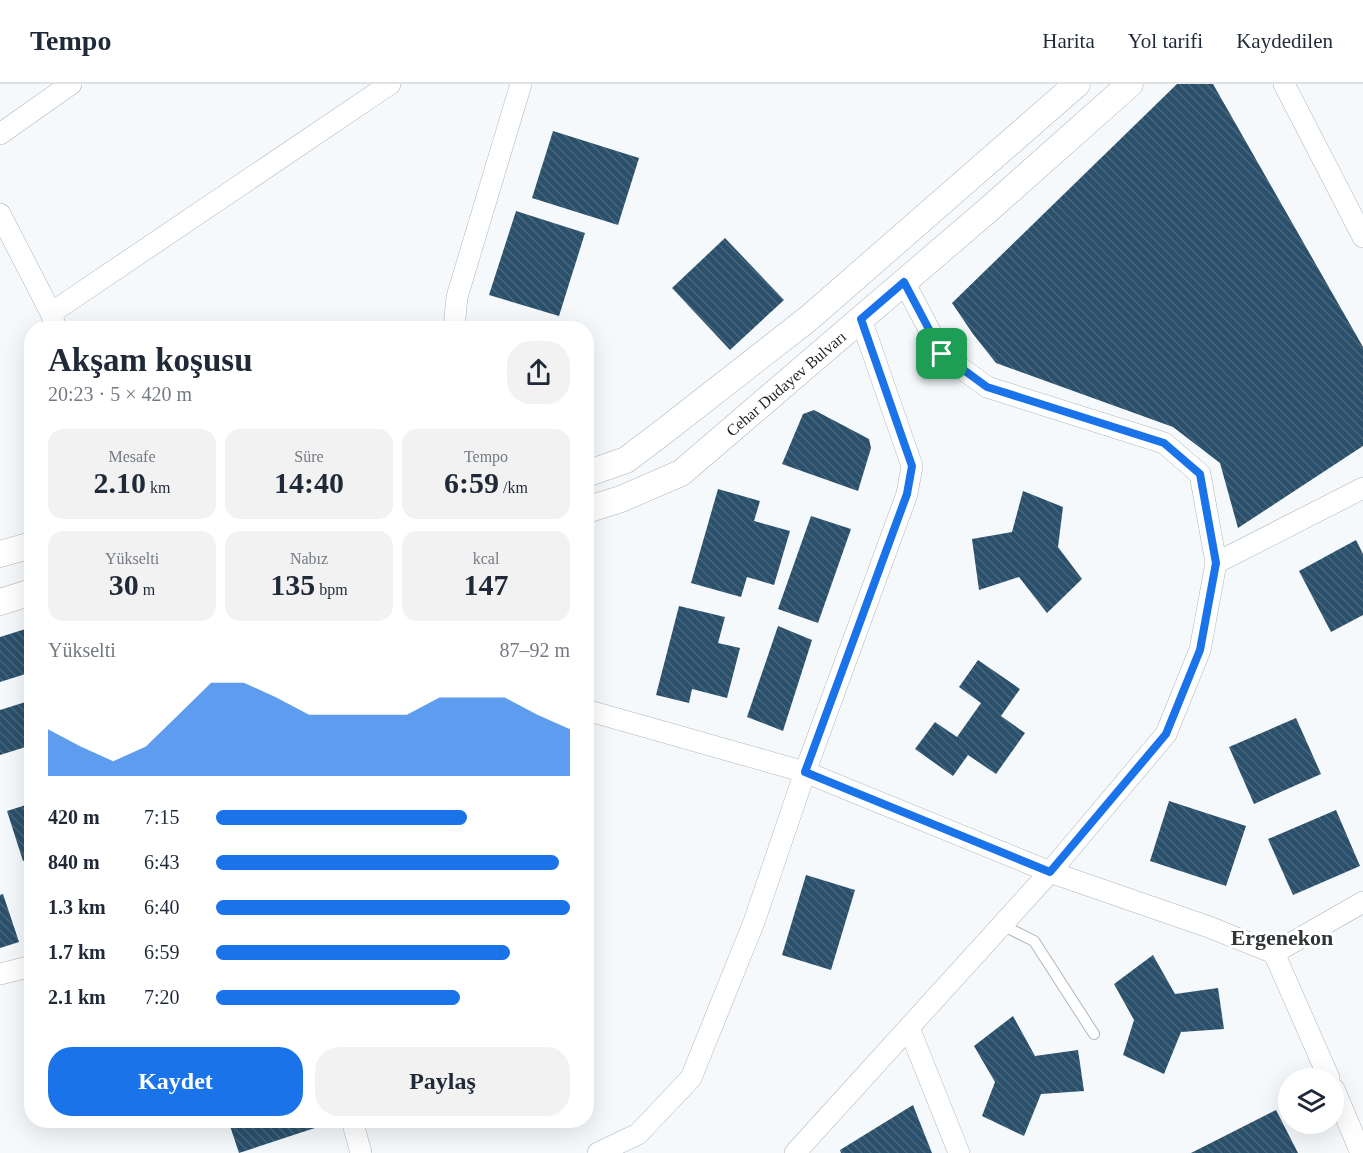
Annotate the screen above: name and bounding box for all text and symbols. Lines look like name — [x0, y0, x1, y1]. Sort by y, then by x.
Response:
text: Tempo — [30, 25, 111, 56]
text: Harita — [1042, 29, 1095, 53]
text: Yol tarifi — [1128, 29, 1203, 53]
text: Kaydedilen — [1236, 29, 1333, 53]
street label: Cehar Dudayev Bulvarı — [723, 327, 850, 440]
pin — [916, 328, 967, 379]
icon: arrive — [925, 337, 958, 370]
button: share — [507, 341, 570, 404]
text: Akşam koşusu — [48, 342, 253, 378]
text: 20:23 · 5 × 420 m — [48, 383, 192, 405]
text: Mesafe — [108, 448, 156, 465]
text: Süre — [294, 448, 324, 465]
text: Tempo — [464, 448, 508, 465]
text: 2.10 — [94, 466, 146, 499]
text: 14:40 — [274, 466, 344, 499]
text: 6:59 — [444, 466, 499, 499]
text: km — [146, 479, 170, 496]
text: /km — [499, 479, 528, 496]
text: Yükselti — [105, 550, 159, 567]
text: Nabız — [290, 550, 328, 567]
text: kcal — [473, 550, 499, 567]
text: 30 — [109, 568, 139, 601]
text: 135 — [270, 568, 315, 601]
text: 147 — [464, 568, 509, 601]
text: m — [139, 581, 155, 598]
text: bpm — [315, 581, 348, 598]
text: Yükselti — [48, 639, 116, 661]
text: 87–92 m — [499, 639, 570, 661]
text: 420 m — [48, 806, 100, 828]
text: 7:15 — [144, 806, 180, 828]
text: 840 m — [48, 851, 100, 873]
text: 6:43 — [144, 851, 180, 873]
text: 1.3 km — [48, 896, 106, 918]
text: 6:40 — [144, 896, 180, 918]
district label: Ergenekon — [1231, 925, 1333, 950]
text: 1.7 km — [48, 941, 106, 963]
text: 6:59 — [144, 941, 180, 963]
text: 2.1 km — [48, 986, 106, 1008]
text: 7:20 — [144, 986, 180, 1008]
button: Kaydet — [48, 1047, 303, 1116]
button: Paylaş — [315, 1047, 570, 1116]
map controls — [1278, 1068, 1344, 1134]
button: layers — [1278, 1068, 1344, 1134]

